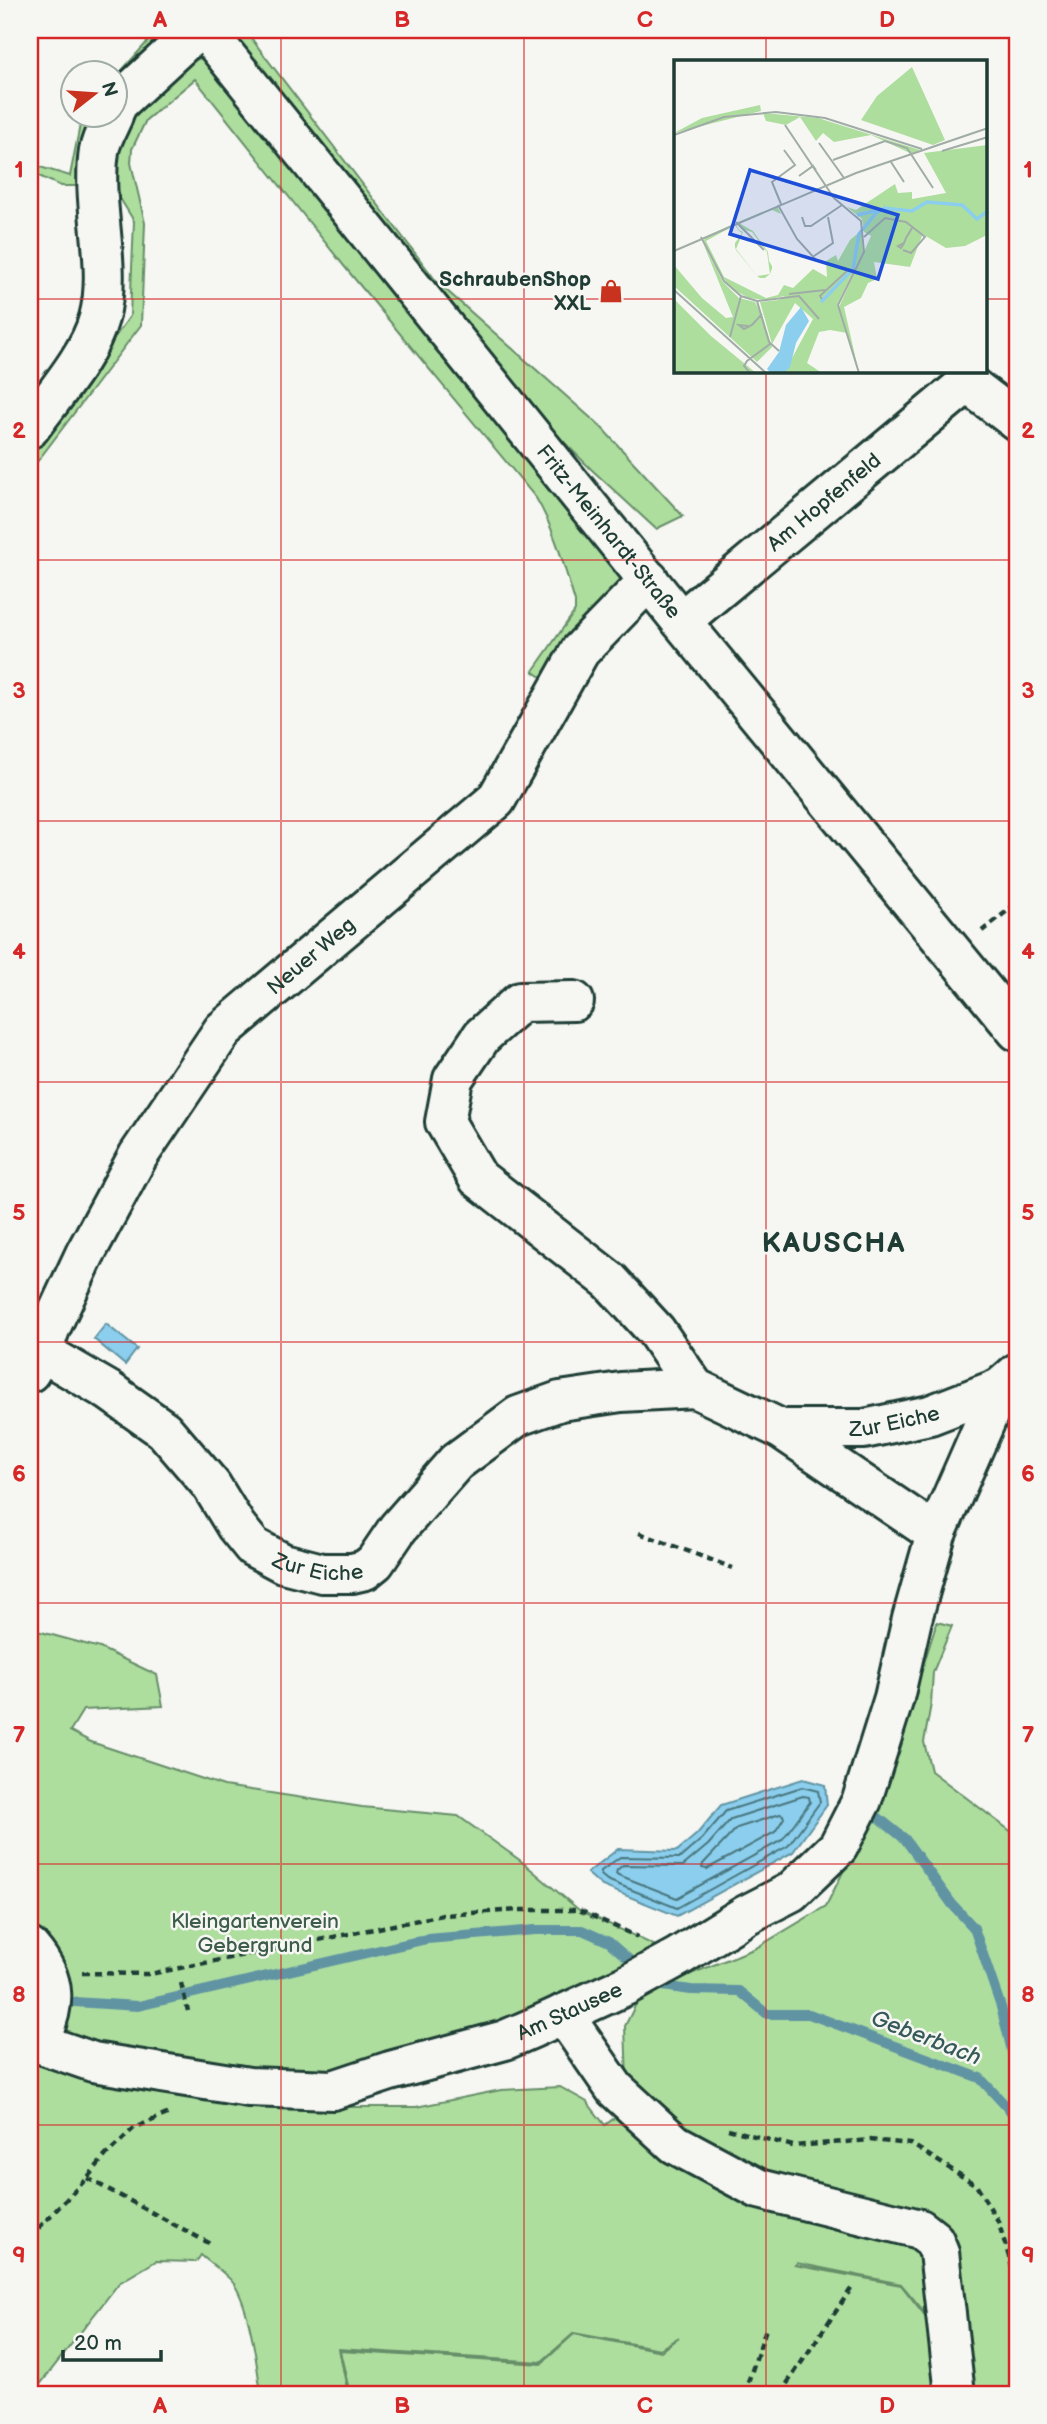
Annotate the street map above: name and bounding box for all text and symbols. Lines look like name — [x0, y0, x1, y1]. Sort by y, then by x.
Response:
text: A — [152, 6, 168, 34]
text: B — [394, 6, 410, 34]
text: C — [637, 6, 653, 34]
text: D — [879, 6, 895, 34]
north arrow — [60, 60, 130, 130]
inset map — [674, 60, 988, 373]
text: N — [96, 79, 122, 100]
text: 1 — [14, 156, 24, 184]
text: 1 — [1023, 156, 1033, 184]
place label: SchraubenShop XXL — [439, 267, 591, 316]
shop icon: SchraubenShop XXL — [597, 277, 625, 305]
text: 2 — [12, 417, 26, 445]
text: 2 — [1021, 417, 1035, 445]
street label: Fritz-Meinhardt-Straße — [532, 440, 686, 623]
street label: Am Hopfenfeld — [762, 448, 886, 556]
text: 3 — [12, 677, 26, 705]
text: 3 — [1021, 677, 1035, 705]
street label: Neuer Weg — [262, 912, 360, 1000]
text: 4 — [12, 938, 26, 966]
text: 4 — [1021, 938, 1035, 966]
text: 5 — [12, 1199, 26, 1227]
text: 5 — [1021, 1199, 1035, 1227]
district label: KAUSCHA — [762, 1227, 906, 1260]
street label: Zur Eiche — [848, 1400, 943, 1442]
text: 6 — [12, 1460, 26, 1488]
text: 6 — [1021, 1460, 1035, 1488]
street label: Zur Eiche — [267, 1547, 366, 1586]
text: 7 — [13, 1721, 26, 1749]
text: 7 — [1022, 1721, 1035, 1749]
park label: Kleingartenverein Gebergrund — [171, 1909, 339, 1958]
street label: Am Stausee — [513, 1977, 626, 2046]
text: 8 — [12, 1981, 26, 2009]
text: 8 — [1021, 1981, 1035, 2009]
water label: Geberbach — [867, 2004, 985, 2072]
text: 9 — [12, 2242, 26, 2270]
text: 9 — [1021, 2242, 1035, 2270]
scale bar — [63, 2319, 161, 2363]
text: 20 m — [74, 2331, 122, 2356]
text: A — [152, 2392, 168, 2420]
text: B — [394, 2392, 410, 2420]
text: C — [637, 2392, 653, 2420]
text: D — [879, 2392, 895, 2420]

